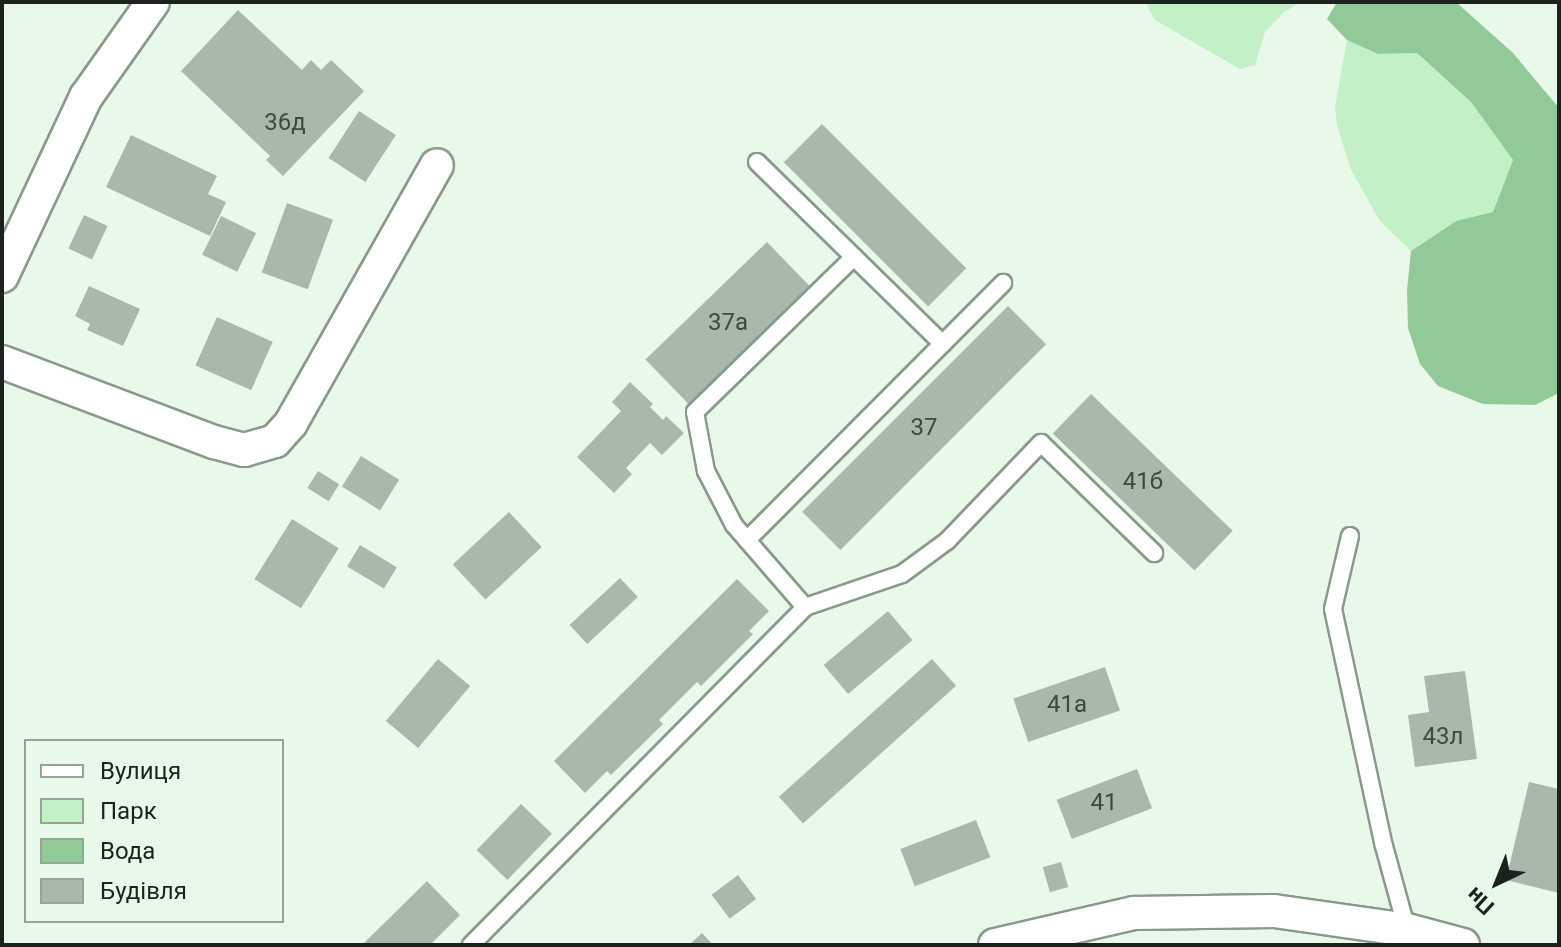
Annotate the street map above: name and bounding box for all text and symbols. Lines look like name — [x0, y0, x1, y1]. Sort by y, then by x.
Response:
house number: 36д — [264, 109, 306, 137]
house number: 37а — [708, 309, 748, 337]
house number: 37 — [911, 414, 937, 442]
house number: 41б — [1123, 468, 1163, 496]
house number: 41а — [1047, 691, 1087, 719]
house number: 43л — [1423, 723, 1463, 751]
legend — [24, 739, 284, 923]
text: Вулиця — [100, 757, 181, 785]
house number: 41 — [1091, 789, 1117, 817]
text: Парк — [100, 797, 157, 825]
text: Вода — [100, 837, 155, 865]
north arrow — [1457, 843, 1537, 923]
text: Будівля — [100, 877, 187, 905]
text: Пн — [1462, 882, 1499, 920]

